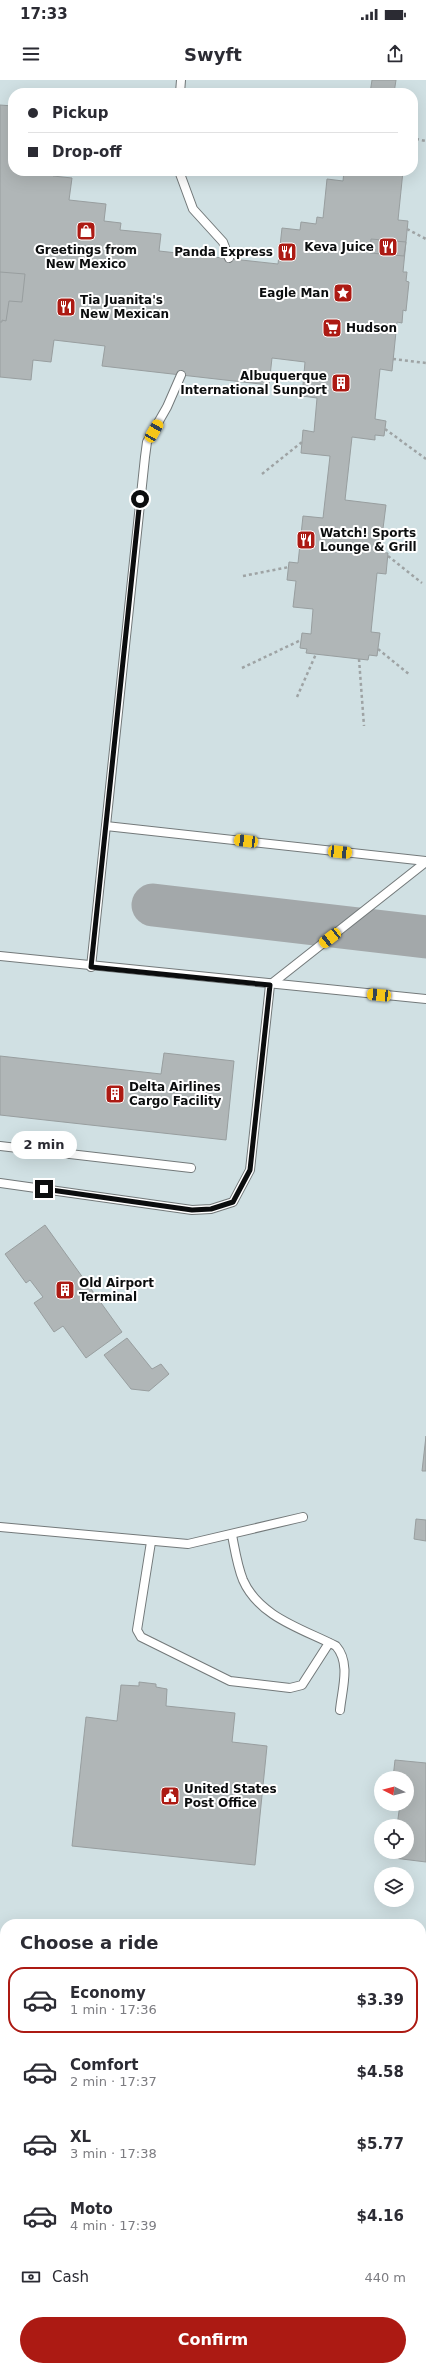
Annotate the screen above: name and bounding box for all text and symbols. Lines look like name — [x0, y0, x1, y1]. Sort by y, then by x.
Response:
text: 17:33 — [20, 5, 68, 23]
icon: menu — [20, 43, 42, 65]
icon: share — [384, 43, 406, 65]
text: Swyft — [184, 44, 242, 65]
text: Pickup — [52, 104, 108, 122]
text: Drop-off — [52, 143, 122, 161]
shop icon: Greetings from New Mexico — [75, 220, 97, 242]
restaurant icon: Keva Juice — [377, 236, 399, 258]
place label: Keva Juice — [304, 240, 374, 254]
restaurant icon: Panda Express — [276, 241, 298, 263]
place label: Greetings from New Mexico — [35, 243, 137, 271]
place label: Panda Express — [174, 245, 273, 259]
place icon: Eagle Man — [332, 282, 354, 304]
place label: Eagle Man — [259, 286, 329, 300]
place label: Tia Juanita's New Mexican — [80, 293, 169, 321]
restaurant icon: Tia Juanita's New Mexican — [55, 296, 77, 318]
supermarket icon: Hudson — [321, 317, 343, 339]
place label: Hudson — [346, 321, 397, 335]
place label: Albuquerque International Sunport — [180, 369, 327, 397]
building icon: Albuquerque International Sunport — [330, 372, 352, 394]
car — [143, 418, 165, 444]
route start — [131, 490, 149, 508]
place label: Watch! Sports Lounge & Grill — [320, 526, 417, 554]
restaurant icon: Watch! Sports Lounge & Grill — [295, 529, 317, 551]
car — [233, 834, 259, 848]
car — [327, 845, 353, 859]
car — [317, 926, 343, 950]
car — [367, 988, 391, 1002]
place label: Delta Airlines Cargo Facility — [129, 1080, 222, 1108]
building icon: Delta Airlines Cargo Facility — [104, 1083, 126, 1105]
callout: 2 min — [11, 1131, 77, 1159]
text: 2 min — [24, 1137, 64, 1152]
route end — [35, 1180, 53, 1198]
place label: Old Airport Terminal — [79, 1276, 154, 1304]
building icon: Old Airport Terminal — [54, 1279, 76, 1301]
north arrow — [374, 1771, 414, 1811]
map controls — [374, 1771, 414, 1907]
place label: United States Post Office — [184, 1782, 277, 1810]
public building icon: United States Post Office — [159, 1785, 181, 1807]
button: locate — [374, 1819, 414, 1859]
button: layers — [374, 1867, 414, 1907]
text: Choose a ride — [20, 1932, 159, 1953]
icon: car — [22, 1982, 58, 2018]
text: Economy — [70, 1984, 146, 2002]
text: $3.39 — [357, 1991, 404, 2009]
text: 1 min · 17:36 — [70, 2002, 157, 2017]
icon: car — [22, 2054, 58, 2090]
text: Comfort — [70, 2056, 138, 2074]
text: $4.58 — [357, 2063, 404, 2081]
text: 2 min · 17:37 — [70, 2074, 157, 2089]
icon: car — [22, 2126, 58, 2162]
text: XL — [70, 2128, 91, 2146]
text: $5.77 — [357, 2135, 404, 2153]
text: 3 min · 17:38 — [70, 2146, 157, 2161]
icon: car — [22, 2198, 58, 2234]
text: Moto — [70, 2200, 113, 2218]
text: $4.16 — [357, 2207, 404, 2225]
text: 4 min · 17:39 — [70, 2218, 157, 2233]
icon: cash — [20, 2266, 42, 2288]
text: Cash — [52, 2268, 89, 2286]
text: 440 m — [364, 2270, 406, 2285]
button: Confirm — [20, 2317, 406, 2363]

